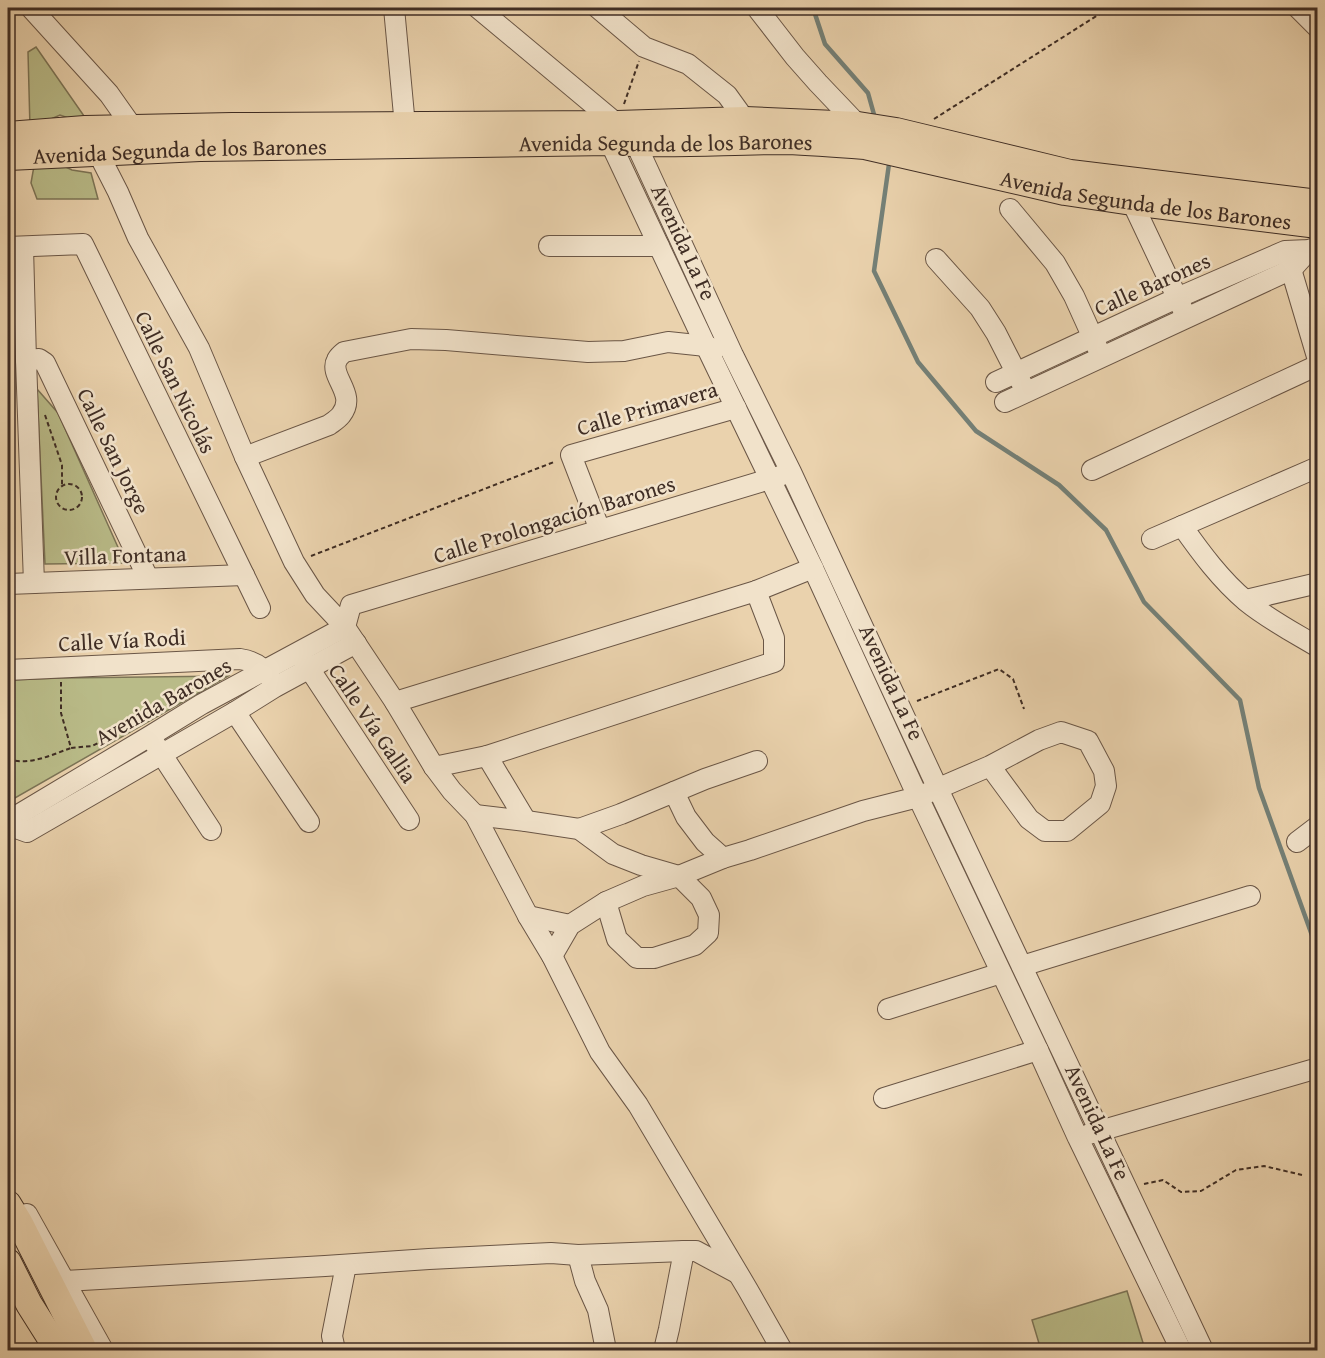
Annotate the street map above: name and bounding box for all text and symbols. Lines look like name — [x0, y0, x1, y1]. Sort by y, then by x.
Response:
street label: Avenida Segunda de los Barones — [518, 125, 814, 160]
street label: Avenida Segunda de los Barones — [32, 130, 327, 172]
street label: Avenida Segunda de los Barones — [997, 162, 1293, 238]
street label: Avenida La Fe — [643, 179, 725, 305]
street label: Calle Barones — [1089, 244, 1215, 324]
street label: Calle San Nicolás — [128, 305, 224, 459]
street label: Calle Primavera — [573, 372, 722, 443]
street label: Calle San Jorge — [70, 383, 158, 519]
street label: Calle Prolongación Barones — [429, 467, 679, 571]
street label: Villa Fontana — [63, 537, 187, 573]
street label: Avenida La Fe — [851, 619, 933, 745]
street label: Calle Vía Rodi — [57, 621, 187, 659]
street label: Avenida Barones — [89, 649, 237, 753]
street label: Calle Vía Gallia — [321, 657, 425, 790]
street label: Avenida La Fe — [1057, 1059, 1139, 1185]

